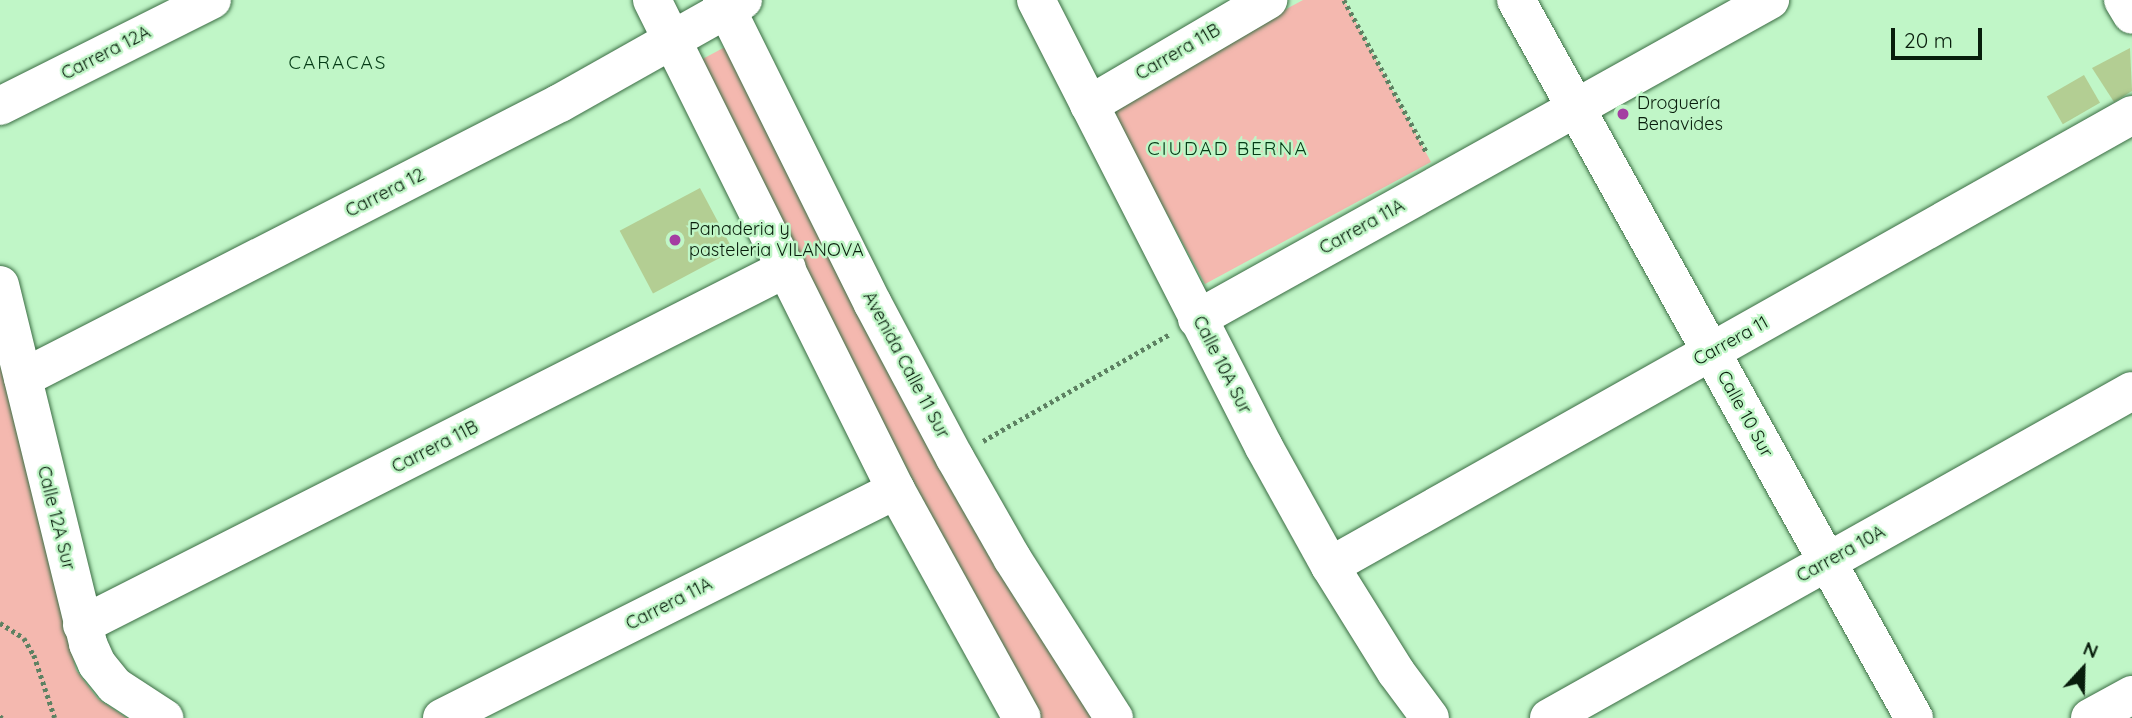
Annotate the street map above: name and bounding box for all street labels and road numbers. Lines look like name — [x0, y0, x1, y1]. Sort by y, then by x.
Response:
street label: Carrera 11B — [1132, 19, 1224, 85]
street label: Carrera 12A — [58, 21, 154, 85]
street label: Carrera 12 — [342, 164, 428, 222]
street label: Carrera 11A — [1316, 195, 1408, 259]
street label: Avenida Calle 11 Sur — [858, 288, 954, 442]
street label: Calle 10A Sur — [1188, 312, 1256, 418]
street label: Carrera 11 — [1690, 312, 1772, 370]
street label: Calle 10 Sur — [1712, 367, 1778, 461]
street label: Carrera 11B — [388, 416, 482, 478]
street label: Calle 12A Sur — [33, 464, 79, 572]
street label: Carrera 10A — [1793, 521, 1889, 587]
street label: Carrera 11A — [622, 573, 716, 635]

